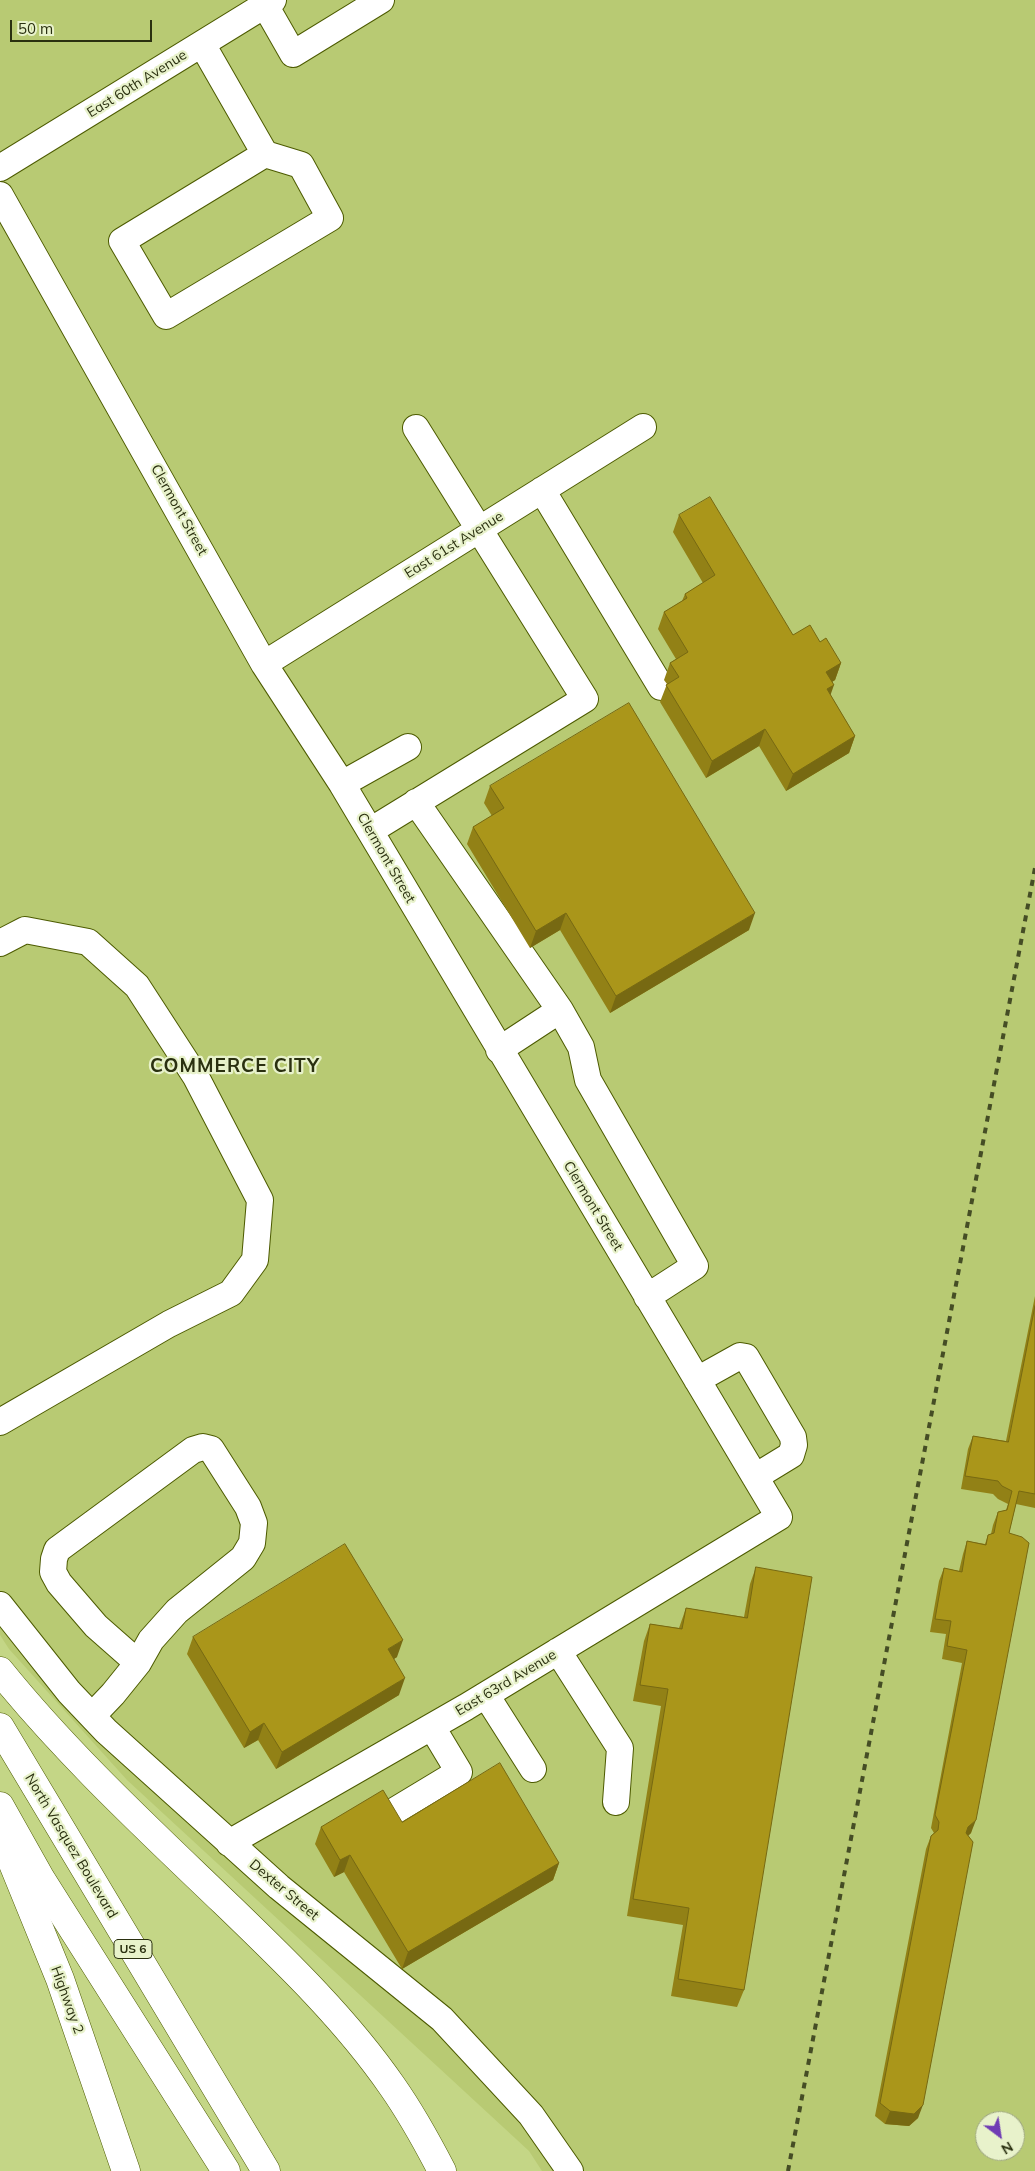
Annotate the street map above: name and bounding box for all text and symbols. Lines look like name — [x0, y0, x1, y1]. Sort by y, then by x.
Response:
scale bar — [12, 10, 155, 42]
text: 50 m — [18, 19, 53, 38]
street label: East 60th Avenue — [84, 47, 190, 121]
street label: Clermont Street — [147, 462, 211, 558]
street label: East 61st Avenue — [402, 508, 506, 582]
street label: Clermont Street — [353, 810, 419, 906]
district label: COMMERCE CITY — [148, 1055, 322, 1077]
street label: Clermont Street — [560, 1158, 626, 1254]
street label: East 63rd Avenue — [453, 1646, 559, 1720]
street label: North Vasquez Boulevard — [21, 1771, 121, 1921]
street label: Dexter Street — [246, 1856, 322, 1924]
road number: US 6 — [114, 1940, 152, 1958]
street label: Highway 2 — [47, 1964, 87, 2036]
north arrow — [975, 2111, 1025, 2161]
text: N — [998, 2138, 1016, 2158]

